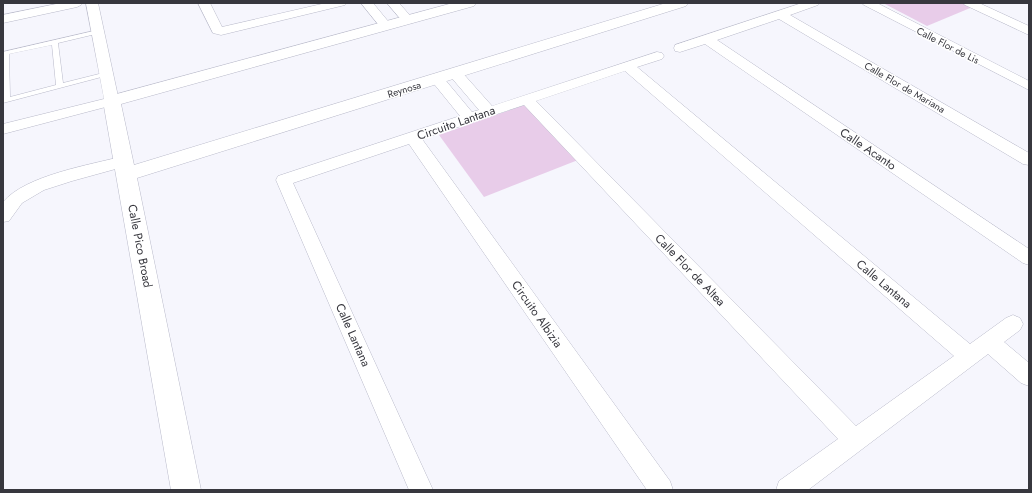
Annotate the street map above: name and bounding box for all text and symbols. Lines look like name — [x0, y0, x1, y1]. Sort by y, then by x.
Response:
street label: Calle Flor de Lis — [914, 23, 982, 68]
street label: Calle Flor de Mariana — [861, 58, 948, 117]
street label: Reynosa — [385, 77, 423, 102]
street label: Circuito Lantana — [414, 101, 498, 145]
street label: Calle Acanto — [836, 124, 900, 175]
street label: Calle Pico Broad — [123, 203, 157, 289]
street label: Calle Flor de Altea — [651, 230, 729, 310]
street label: Calle Lantana — [852, 255, 916, 313]
street label: Circuito Albizia — [507, 277, 567, 352]
street label: Calle Lantana — [331, 301, 375, 370]

